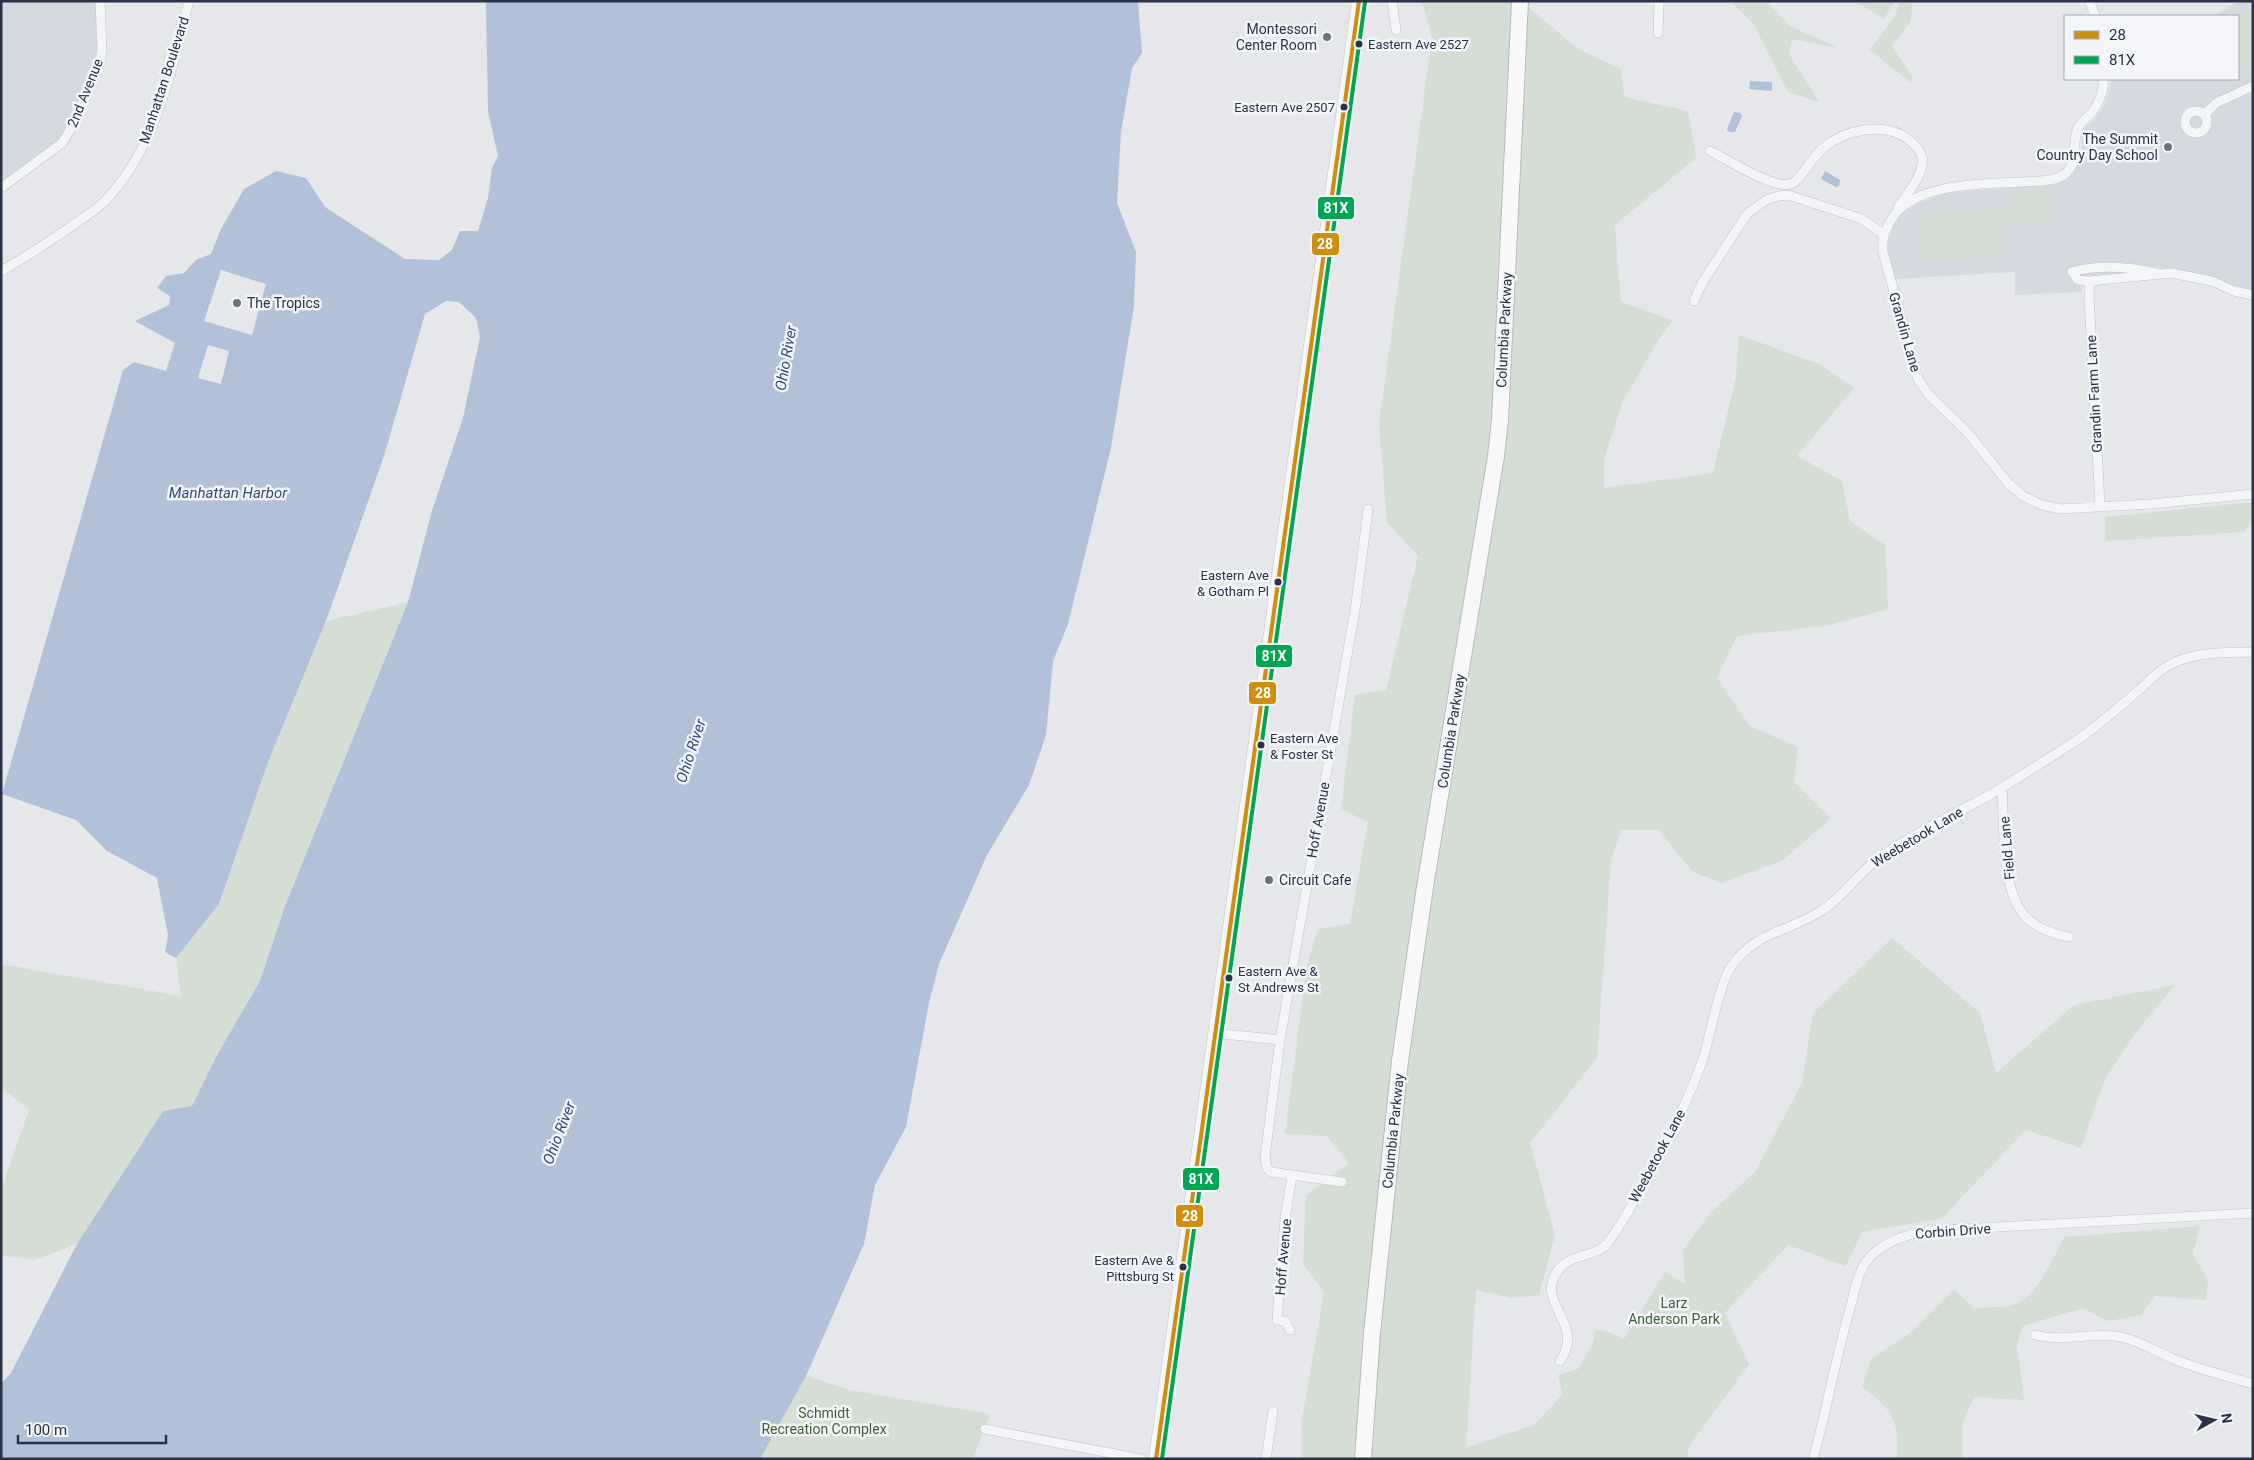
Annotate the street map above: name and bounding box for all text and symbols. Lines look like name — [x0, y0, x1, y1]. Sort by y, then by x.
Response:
street label: Manhattan Boulevard — [136, 14, 192, 146]
legend — [2064, 15, 2239, 80]
place label: Montessori Center Room — [1236, 21, 1317, 53]
text: 28 — [2109, 26, 2126, 44]
marker: Montessori Center Room — [1321, 31, 1333, 43]
place label: Eastern Ave 2527 — [1368, 37, 1469, 52]
marker: Eastern Ave 2527 — [1354, 39, 1364, 49]
text: 81X — [2109, 51, 2136, 69]
street label: 2nd Avenue — [64, 56, 106, 130]
place label: Eastern Ave 2507 — [1234, 100, 1335, 115]
marker: Eastern Ave 2507 — [1339, 102, 1349, 112]
place label: The Summit Country Day School — [2036, 131, 2158, 163]
marker: The Summit Country Day School — [2162, 141, 2174, 153]
line badge: 81X — [1317, 196, 1355, 220]
text: 81X — [1324, 200, 1349, 216]
line badge: 28 — [1311, 232, 1340, 256]
text: 28 — [1317, 236, 1333, 252]
street label: Columbia Parkway — [1493, 271, 1515, 388]
street label: Grandin Lane — [1886, 290, 1924, 374]
place label: The Tropics — [247, 295, 320, 311]
marker: The Tropics — [231, 297, 243, 309]
water label: Ohio River — [771, 323, 801, 392]
street label: Grandin Farm Lane — [2083, 335, 2105, 453]
water label: Manhattan Harbor — [169, 484, 288, 502]
place label: Eastern Ave & Gotham Pl — [1197, 568, 1269, 599]
marker: Eastern Ave & Gotham Pl — [1273, 577, 1283, 587]
line badge: 81X — [1255, 644, 1293, 668]
text: 81X — [1262, 648, 1287, 664]
street label: Columbia Parkway — [1434, 672, 1468, 789]
line badge: 28 — [1248, 681, 1277, 705]
text: 28 — [1255, 685, 1271, 701]
water label: Ohio River — [672, 716, 710, 785]
place label: Eastern Ave & Foster St — [1270, 731, 1339, 762]
marker: Eastern Ave & Foster St — [1256, 740, 1266, 750]
street label: Hoff Avenue — [1303, 781, 1333, 859]
street label: Weebetook Lane — [1868, 803, 1966, 871]
street label: Field Lane — [1996, 816, 2018, 880]
place label: Circuit Cafe — [1279, 872, 1352, 888]
marker: Circuit Cafe — [1263, 874, 1275, 886]
place label: Eastern Ave & St Andrews St — [1238, 964, 1319, 995]
marker: Eastern Ave & St Andrews St — [1224, 973, 1234, 983]
street label: Columbia Parkway — [1379, 1072, 1407, 1189]
water label: Ohio River — [539, 1098, 580, 1167]
street label: Weebetook Lane — [1626, 1106, 1688, 1206]
line badge: 81X — [1182, 1167, 1220, 1191]
text: 81X — [1189, 1171, 1214, 1187]
line badge: 28 — [1175, 1204, 1204, 1228]
text: 28 — [1182, 1208, 1198, 1224]
street label: Hoff Avenue — [1272, 1218, 1294, 1296]
street label: Corbin Drive — [1915, 1220, 1991, 1242]
place label: Eastern Ave & Pittsburg St — [1094, 1253, 1175, 1284]
marker: Eastern Ave & Pittsburg St — [1178, 1262, 1188, 1272]
park label: Larz Anderson Park — [1628, 1295, 1721, 1327]
north arrow — [2189, 1395, 2239, 1445]
park label: Schmidt Recreation Complex — [761, 1405, 887, 1437]
scale bar — [18, 1412, 165, 1444]
text: N — [2218, 1412, 2235, 1424]
text: 100 m — [25, 1421, 67, 1439]

